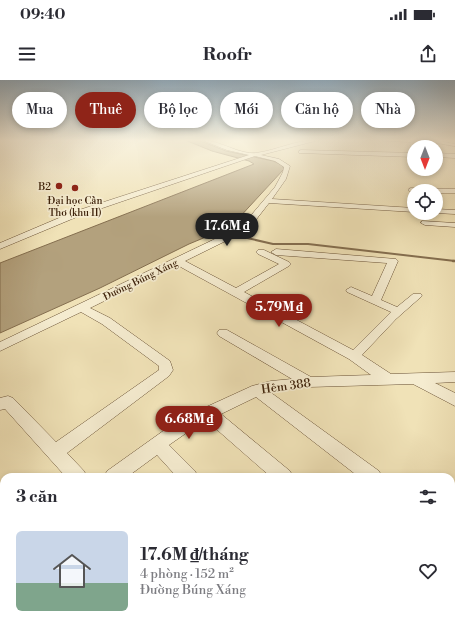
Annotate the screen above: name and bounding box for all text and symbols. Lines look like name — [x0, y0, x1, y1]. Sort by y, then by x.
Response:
text: 09:40 — [20, 5, 65, 24]
icon: menu — [16, 43, 38, 65]
text: Roofr — [203, 43, 252, 66]
icon: share — [417, 43, 439, 65]
chip: Mua — [12, 92, 67, 128]
chip: Thuê — [75, 92, 136, 128]
chip: Bộ lọc — [144, 92, 212, 128]
chip: Mới — [220, 92, 273, 128]
chip: Căn hộ — [281, 92, 353, 128]
chip: Nhà — [361, 92, 415, 128]
north arrow — [407, 140, 443, 176]
map controls — [407, 140, 443, 220]
place label: B2 — [37, 181, 51, 193]
marker: B2 — [54, 181, 64, 191]
marker: Đại học Cần Thơ (khu II) — [70, 183, 80, 193]
button: locate — [407, 184, 443, 220]
place label: Đại học Cần Thơ (khu II) — [48, 195, 102, 219]
pin: 17.6M ₫ — [190, 213, 264, 247]
text: 17.6M ₫ — [204, 218, 250, 234]
street label: Đường Búng Xáng — [101, 256, 180, 303]
pin: 5.79M ₫ — [242, 294, 316, 328]
text: 5.79M ₫ — [255, 299, 303, 315]
street label: Hẻm 388 — [260, 376, 312, 397]
pin: 6.68M ₫ — [152, 406, 226, 440]
text: 6.68M ₫ — [164, 411, 214, 427]
text: 3 căn — [16, 486, 57, 508]
icon: filters — [417, 486, 439, 508]
text: 17.6M ₫/tháng — [140, 544, 248, 566]
icon: home — [48, 547, 96, 595]
icon: heart — [417, 560, 439, 582]
text: 4 phòng · 152 m² — [140, 566, 234, 582]
text: Đường Búng Xáng — [140, 582, 246, 598]

